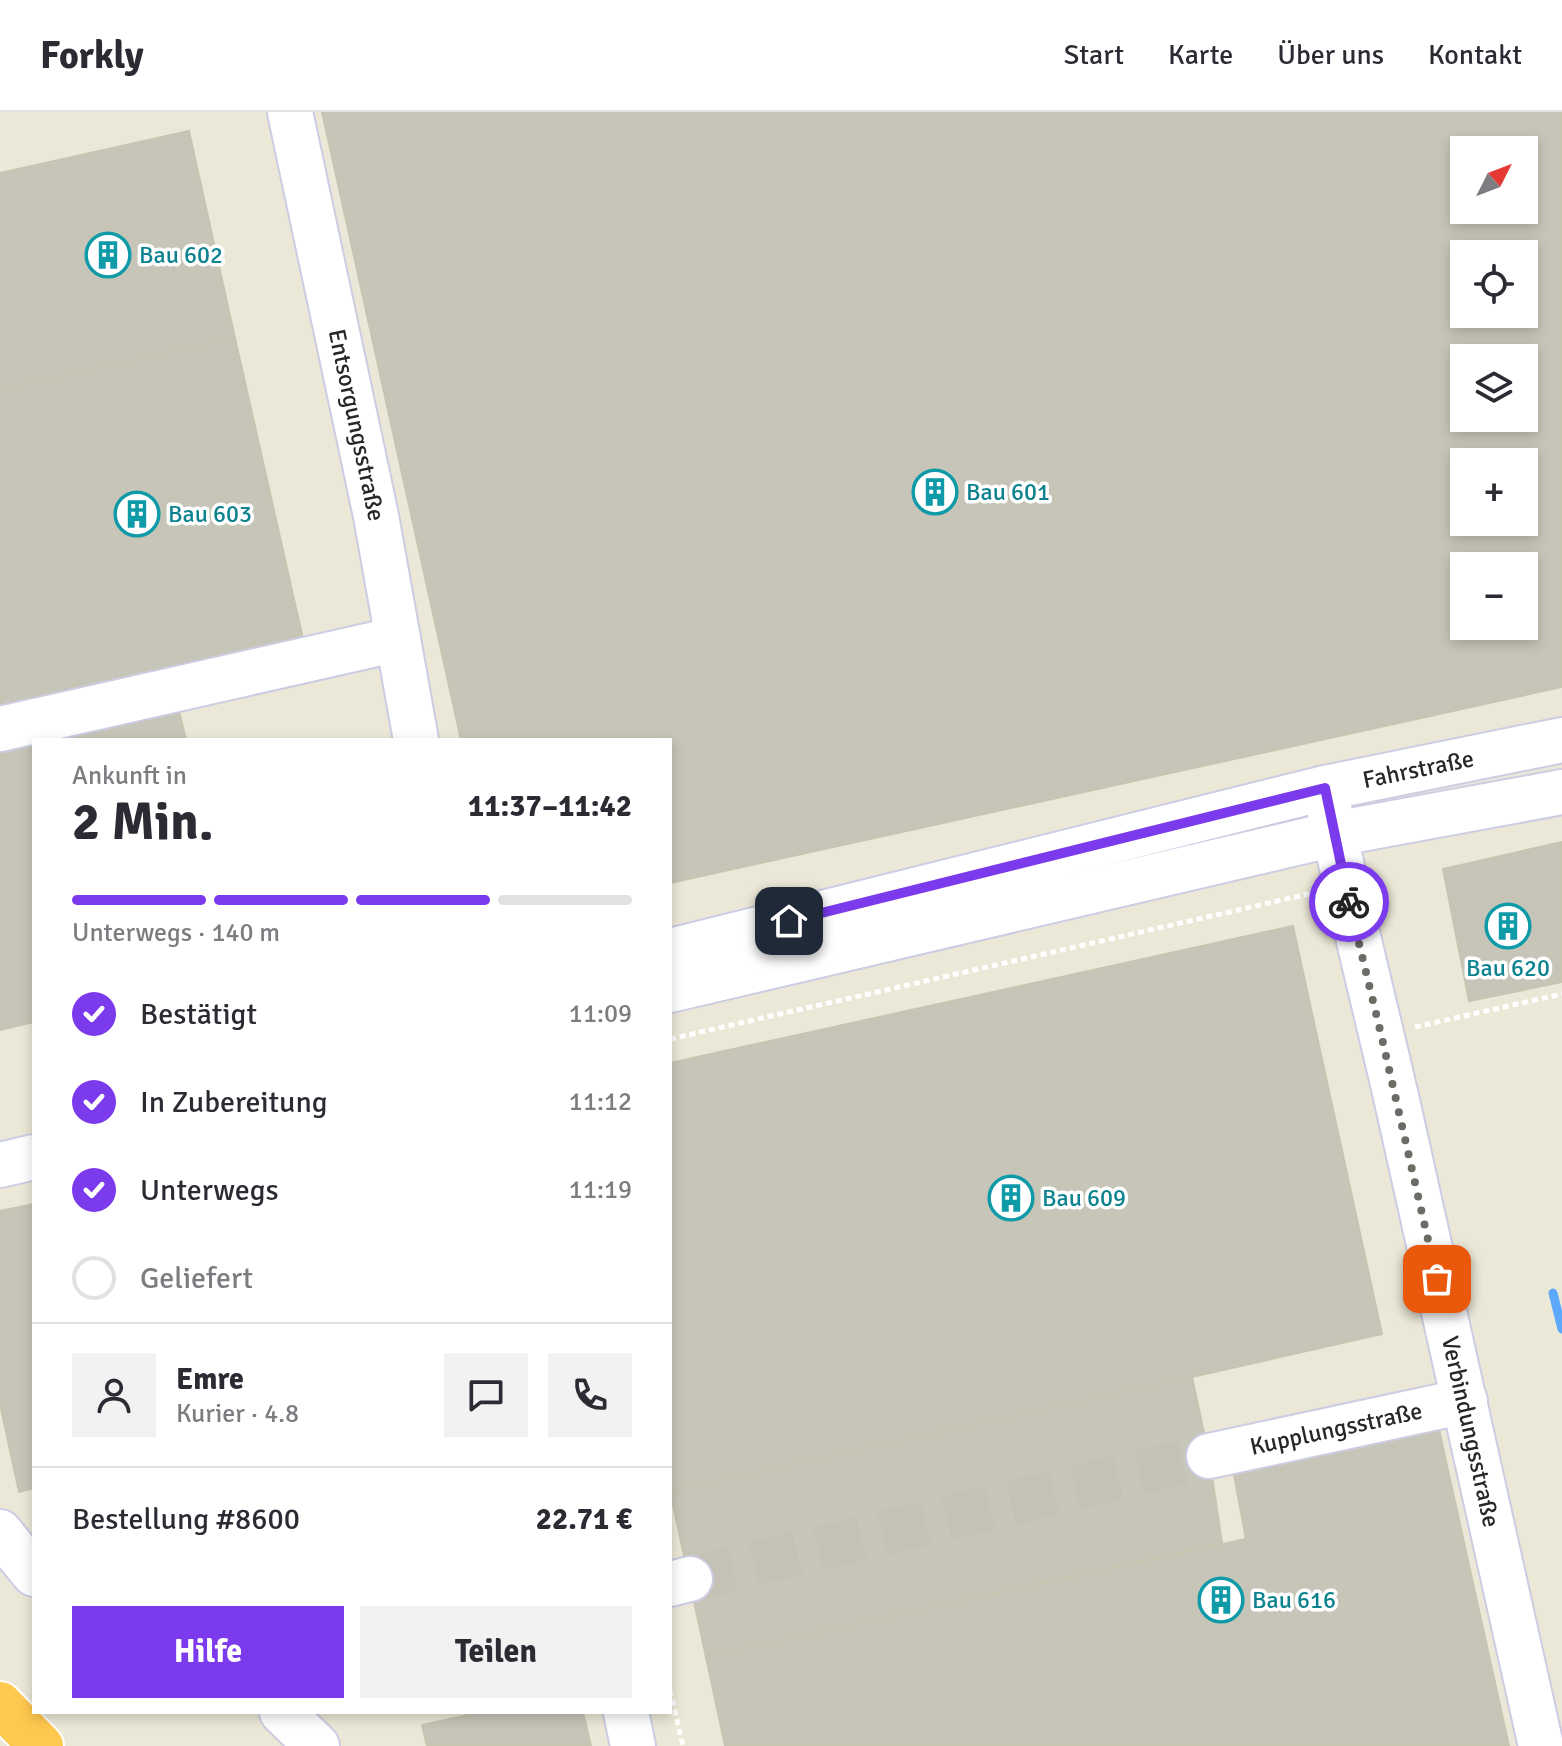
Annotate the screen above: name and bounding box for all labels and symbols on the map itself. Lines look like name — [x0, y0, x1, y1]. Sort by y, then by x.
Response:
north arrow — [1450, 136, 1538, 224]
building icon: Bau 602 — [84, 231, 132, 279]
place label: Bau 602 — [139, 240, 223, 270]
street label: Entsorgungsstraße — [322, 326, 392, 524]
building icon: Bau 601 — [911, 468, 959, 516]
place label: Bau 601 — [966, 477, 1050, 507]
building icon: Bau 603 — [113, 490, 161, 538]
place label: Bau 603 — [168, 499, 252, 529]
street label: Fahrstraße — [1360, 743, 1476, 795]
courier — [1309, 862, 1389, 942]
pin — [755, 887, 823, 955]
building icon: Bau 620 — [1484, 902, 1532, 950]
place label: Bau 620 — [1466, 953, 1550, 983]
building icon: Bau 609 — [987, 1174, 1035, 1222]
place label: Bau 609 — [1042, 1183, 1126, 1213]
pin — [1403, 1245, 1471, 1313]
street label: Verbindungsstraße — [1435, 1333, 1507, 1530]
street label: Kupplungsstraße — [1247, 1396, 1425, 1462]
building icon: Bau 616 — [1197, 1576, 1245, 1624]
place label: Bau 616 — [1252, 1585, 1336, 1615]

